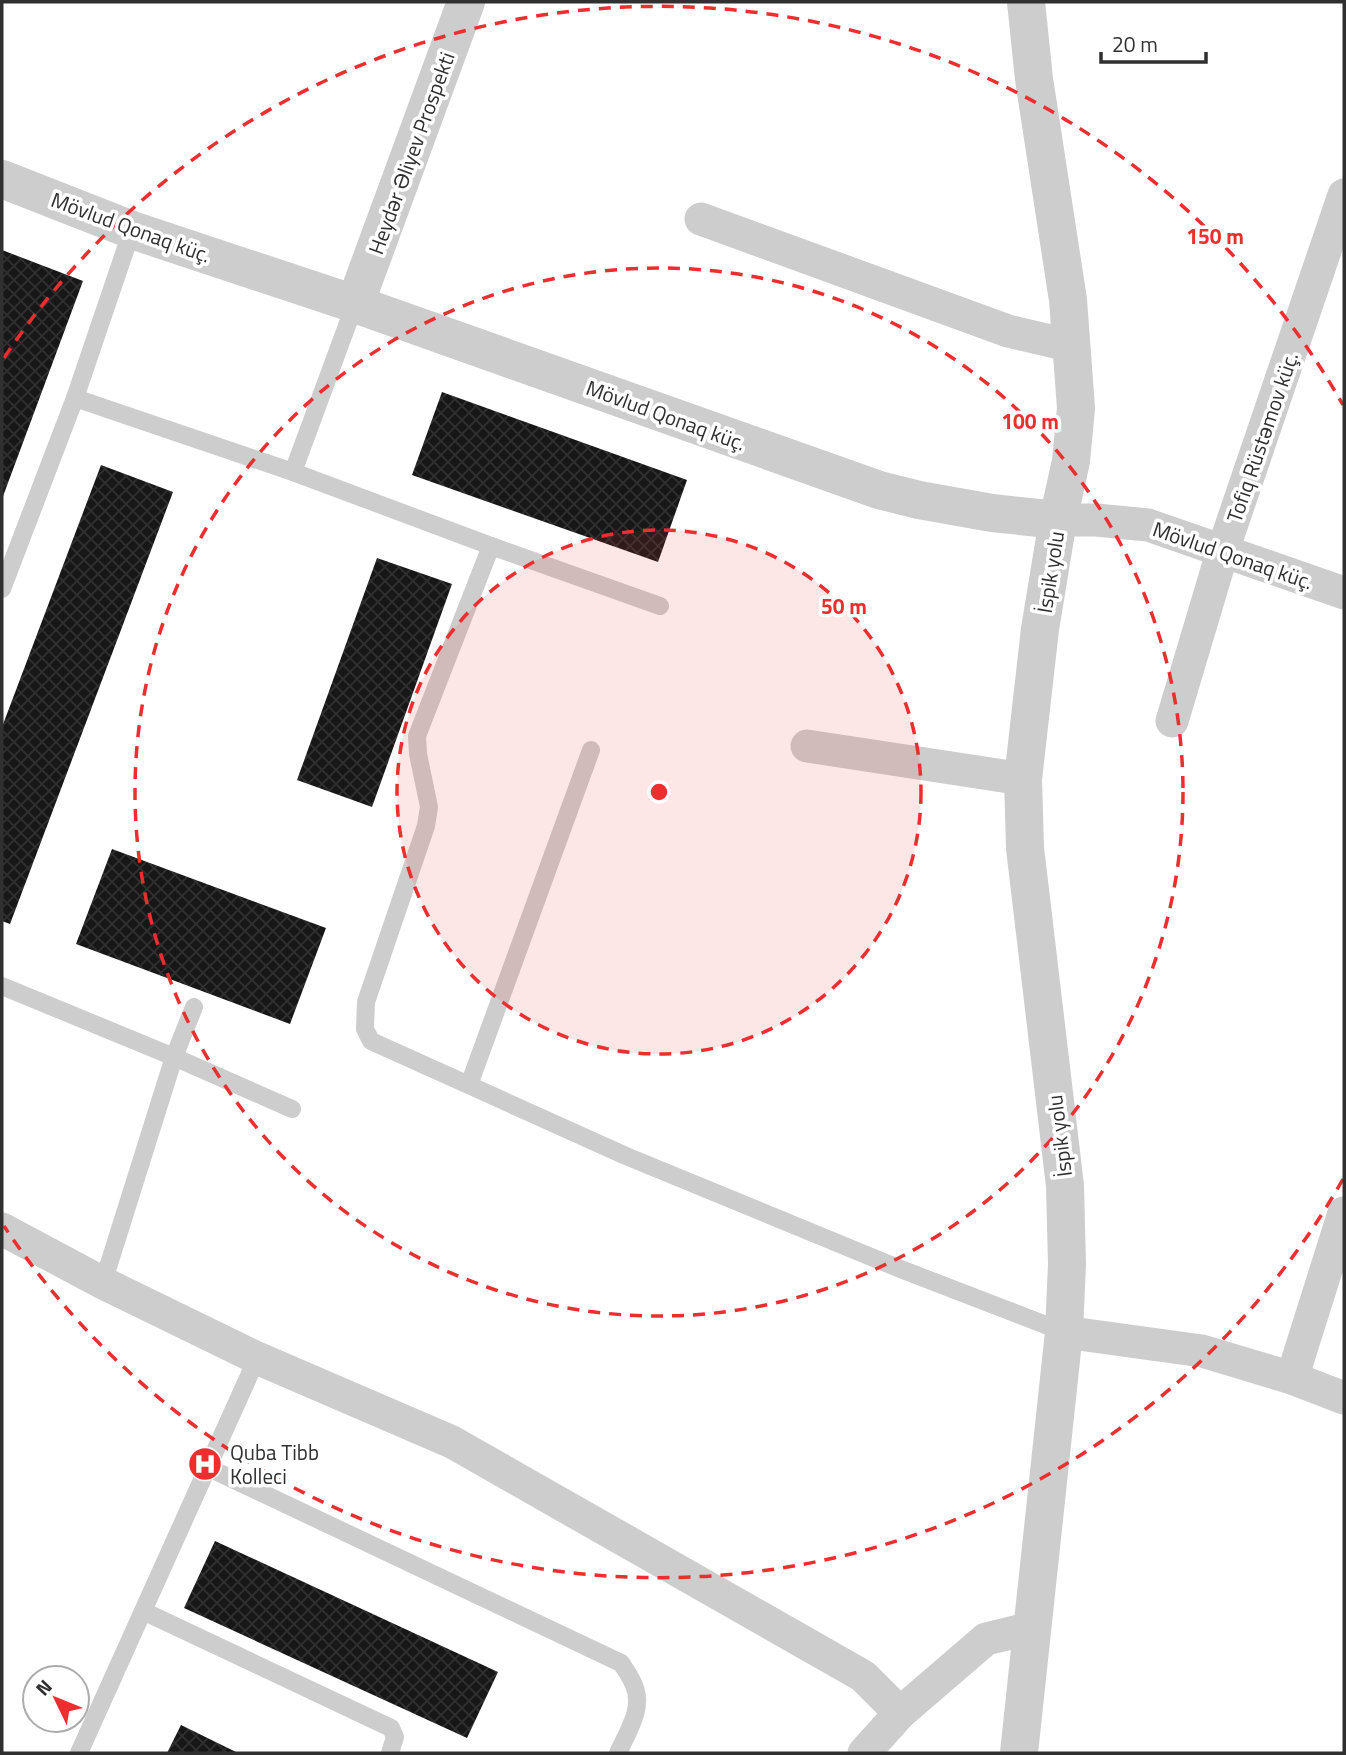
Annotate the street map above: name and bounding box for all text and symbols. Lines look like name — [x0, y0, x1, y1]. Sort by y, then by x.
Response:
scale bar — [1101, 21, 1206, 65]
text: 20 m — [1112, 28, 1158, 60]
street label: Heydər Əliyev Prospekti — [359, 47, 463, 259]
street label: Mövlud Qonaq küç. — [47, 183, 215, 271]
text: 150 m — [1186, 220, 1244, 252]
street label: Tofiq Rüstəmov küç. — [1218, 347, 1306, 527]
street label: Mövlud Qonaq küç. — [582, 371, 750, 459]
text: 100 m — [1001, 405, 1059, 437]
street label: Mövlud Qonaq küç. — [1149, 513, 1317, 597]
street label: İspik yolu — [1028, 529, 1072, 615]
text: 50 m — [821, 590, 867, 622]
centre of rings — [647, 780, 671, 804]
street label: İspik yolu — [1038, 1093, 1080, 1179]
place label: Quba Tibb Kolleci — [230, 1436, 319, 1492]
hospital icon: Quba Tibb Kolleci — [186, 1445, 224, 1483]
north arrow — [21, 1664, 91, 1734]
text: N — [28, 1672, 58, 1702]

